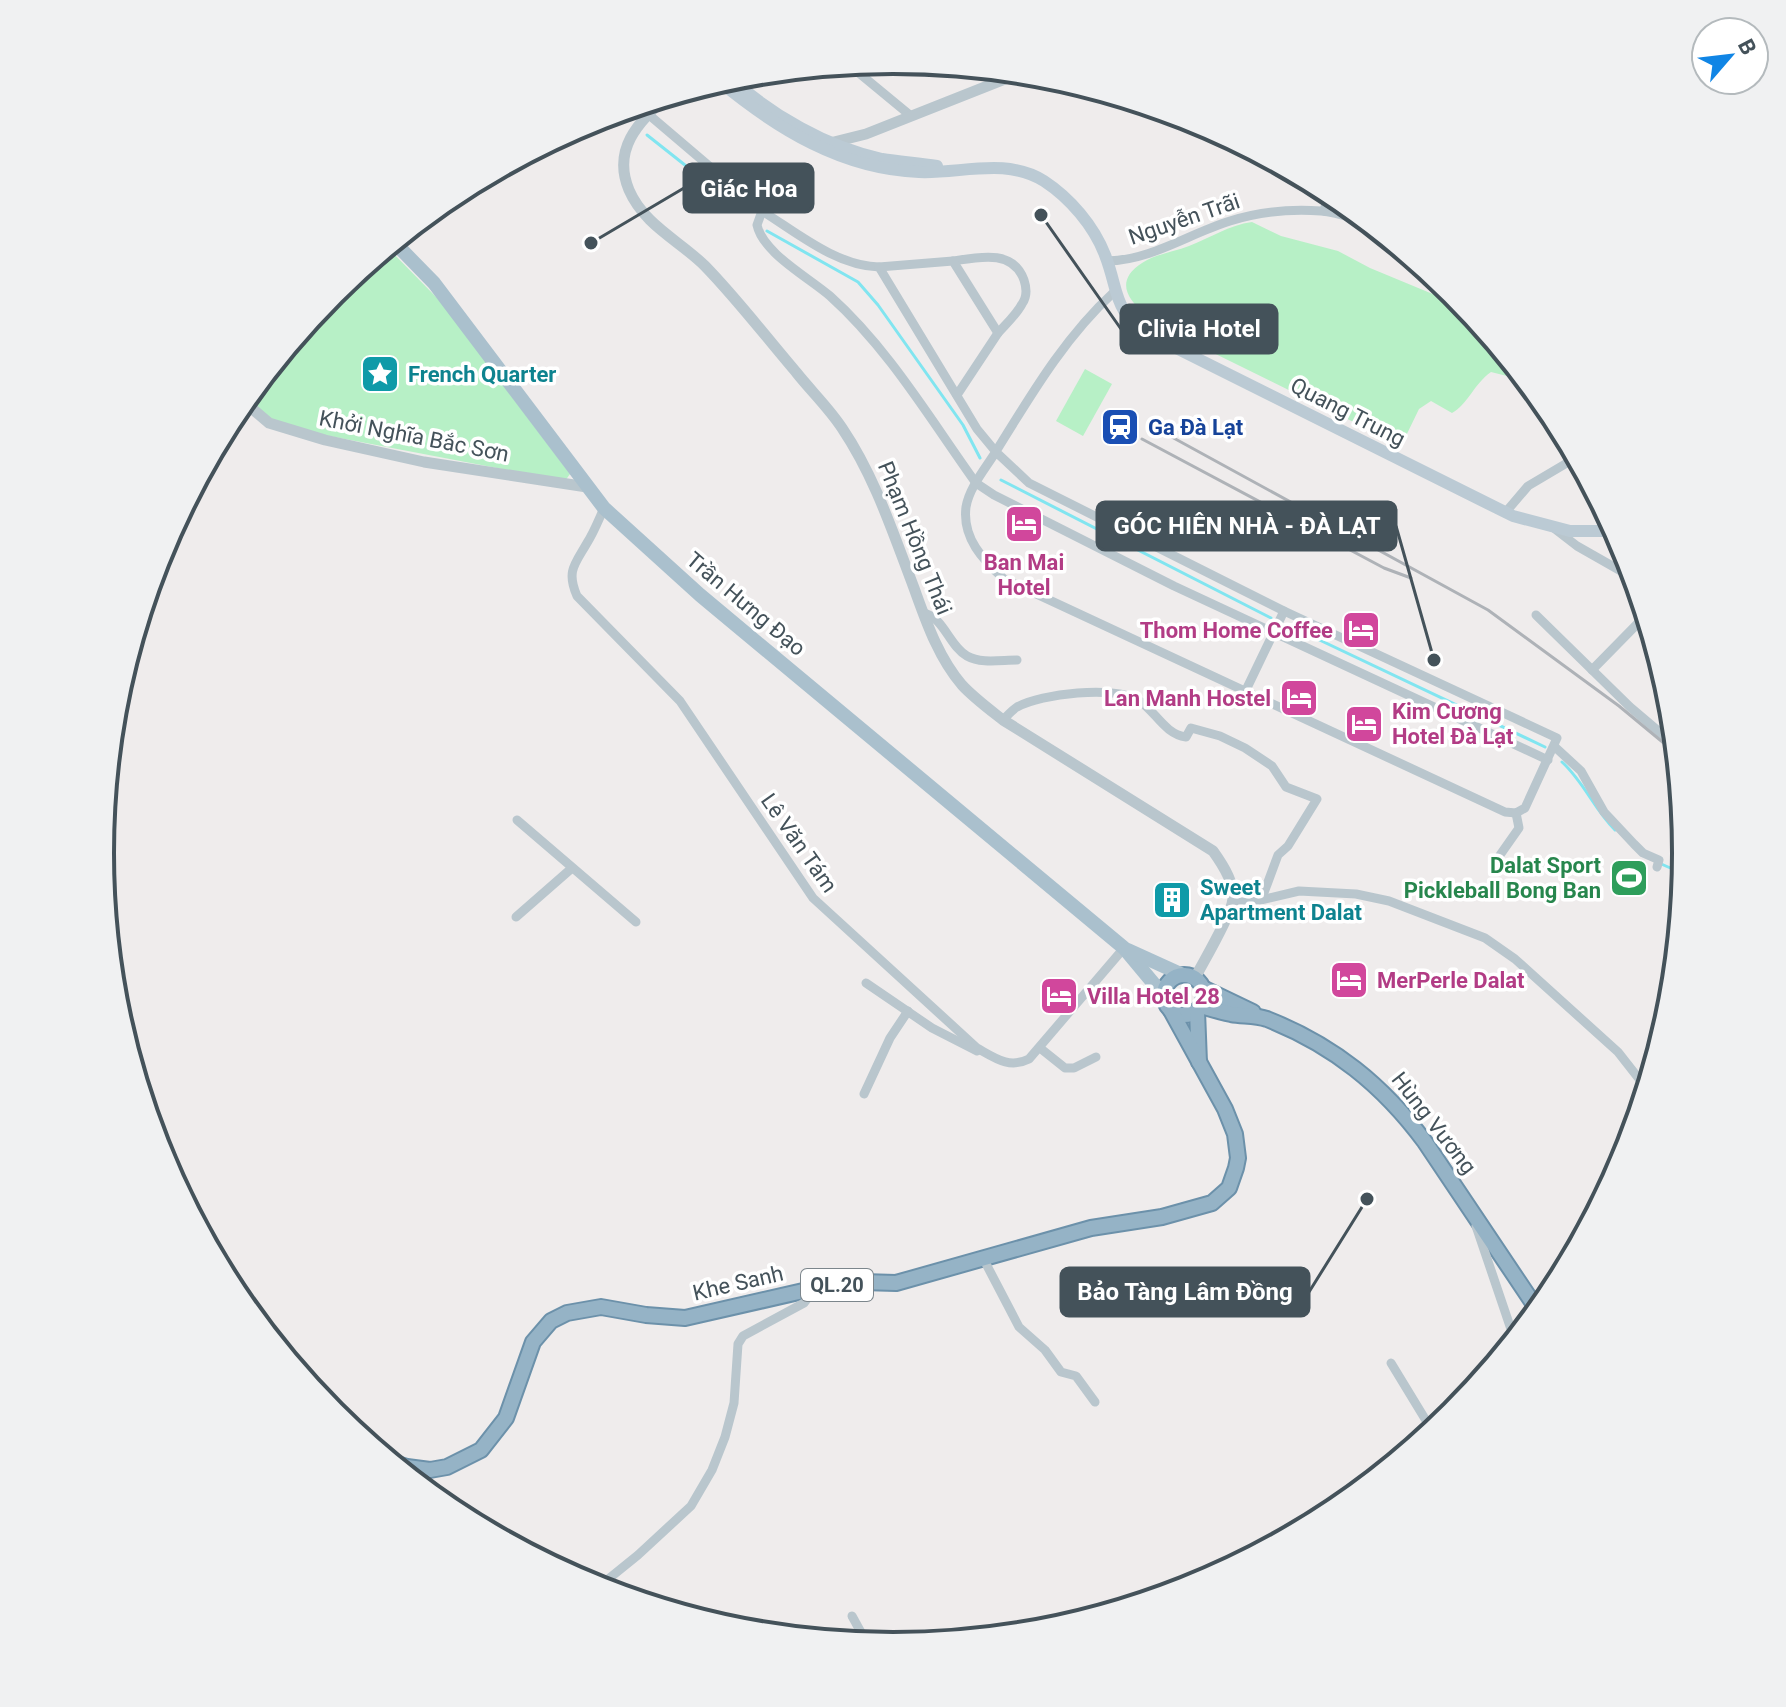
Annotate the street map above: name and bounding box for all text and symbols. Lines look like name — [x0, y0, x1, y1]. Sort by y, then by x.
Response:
north arrow — [1690, 16, 1770, 96]
text: B — [1733, 35, 1762, 59]
callout: Giác Hoa — [684, 164, 813, 212]
text: Giác Hoa — [700, 175, 798, 203]
street label: Nguyễn Trãi — [1125, 188, 1243, 250]
callout: Clivia Hotel — [1121, 305, 1277, 353]
text: Clivia Hotel — [1137, 315, 1261, 343]
place icon: French Quarter — [359, 353, 401, 395]
place label: French Quarter — [408, 362, 556, 387]
street label: Quang Trung — [1287, 372, 1409, 452]
street label: Khởi Nghĩa Bắc Sơn — [317, 405, 511, 467]
station icon: Ga Đà Lạt — [1099, 406, 1141, 448]
place label: Ga Đà Lạt — [1148, 415, 1244, 440]
street label: Phạm Hồng Thái — [873, 458, 957, 618]
callout: GÓC HIÊN NHÀ - ĐÀ LẠT — [1097, 502, 1396, 550]
hotel icon: Ban Mai Hotel — [1003, 503, 1045, 545]
text: GÓC HIÊN NHÀ - ĐÀ LẠT — [1113, 512, 1381, 540]
street label: Trần Hưng Đạo — [681, 547, 811, 661]
place label: Ban Mai Hotel — [984, 550, 1064, 600]
hotel icon: Thom Home Coffee — [1340, 609, 1382, 651]
place label: Thom Home Coffee — [1140, 618, 1333, 643]
hotel icon: Lan Manh Hostel — [1278, 677, 1320, 719]
place label: Lan Manh Hostel — [1104, 686, 1271, 711]
place label: Kim Cương Hotel Đà Lạt — [1392, 699, 1514, 749]
hotel icon: Kim Cương Hotel Đà Lạt — [1343, 703, 1385, 745]
street label: Lê Văn Tám — [756, 789, 842, 897]
place label: Dalat Sport Pickleball Bong Ban — [1404, 853, 1602, 903]
sports icon: Dalat Sport Pickleball Bong Ban — [1608, 857, 1650, 899]
place label: Sweet Apartment Dalat — [1200, 875, 1362, 925]
building icon: Sweet Apartment Dalat — [1151, 879, 1193, 921]
hotel icon: MerPerle Dalat — [1328, 959, 1370, 1001]
place label: MerPerle Dalat — [1377, 968, 1525, 993]
hotel icon: Villa Hotel 28 — [1038, 975, 1080, 1017]
place label: Villa Hotel 28 — [1087, 984, 1220, 1009]
street label: Hùng Vương — [1387, 1067, 1481, 1179]
street label: Khe Sanh — [690, 1260, 786, 1306]
callout: Bảo Tàng Lâm Đồng — [1061, 1268, 1309, 1316]
road number: QL.20 — [801, 1269, 873, 1301]
text: Bảo Tàng Lâm Đồng — [1077, 1278, 1293, 1306]

